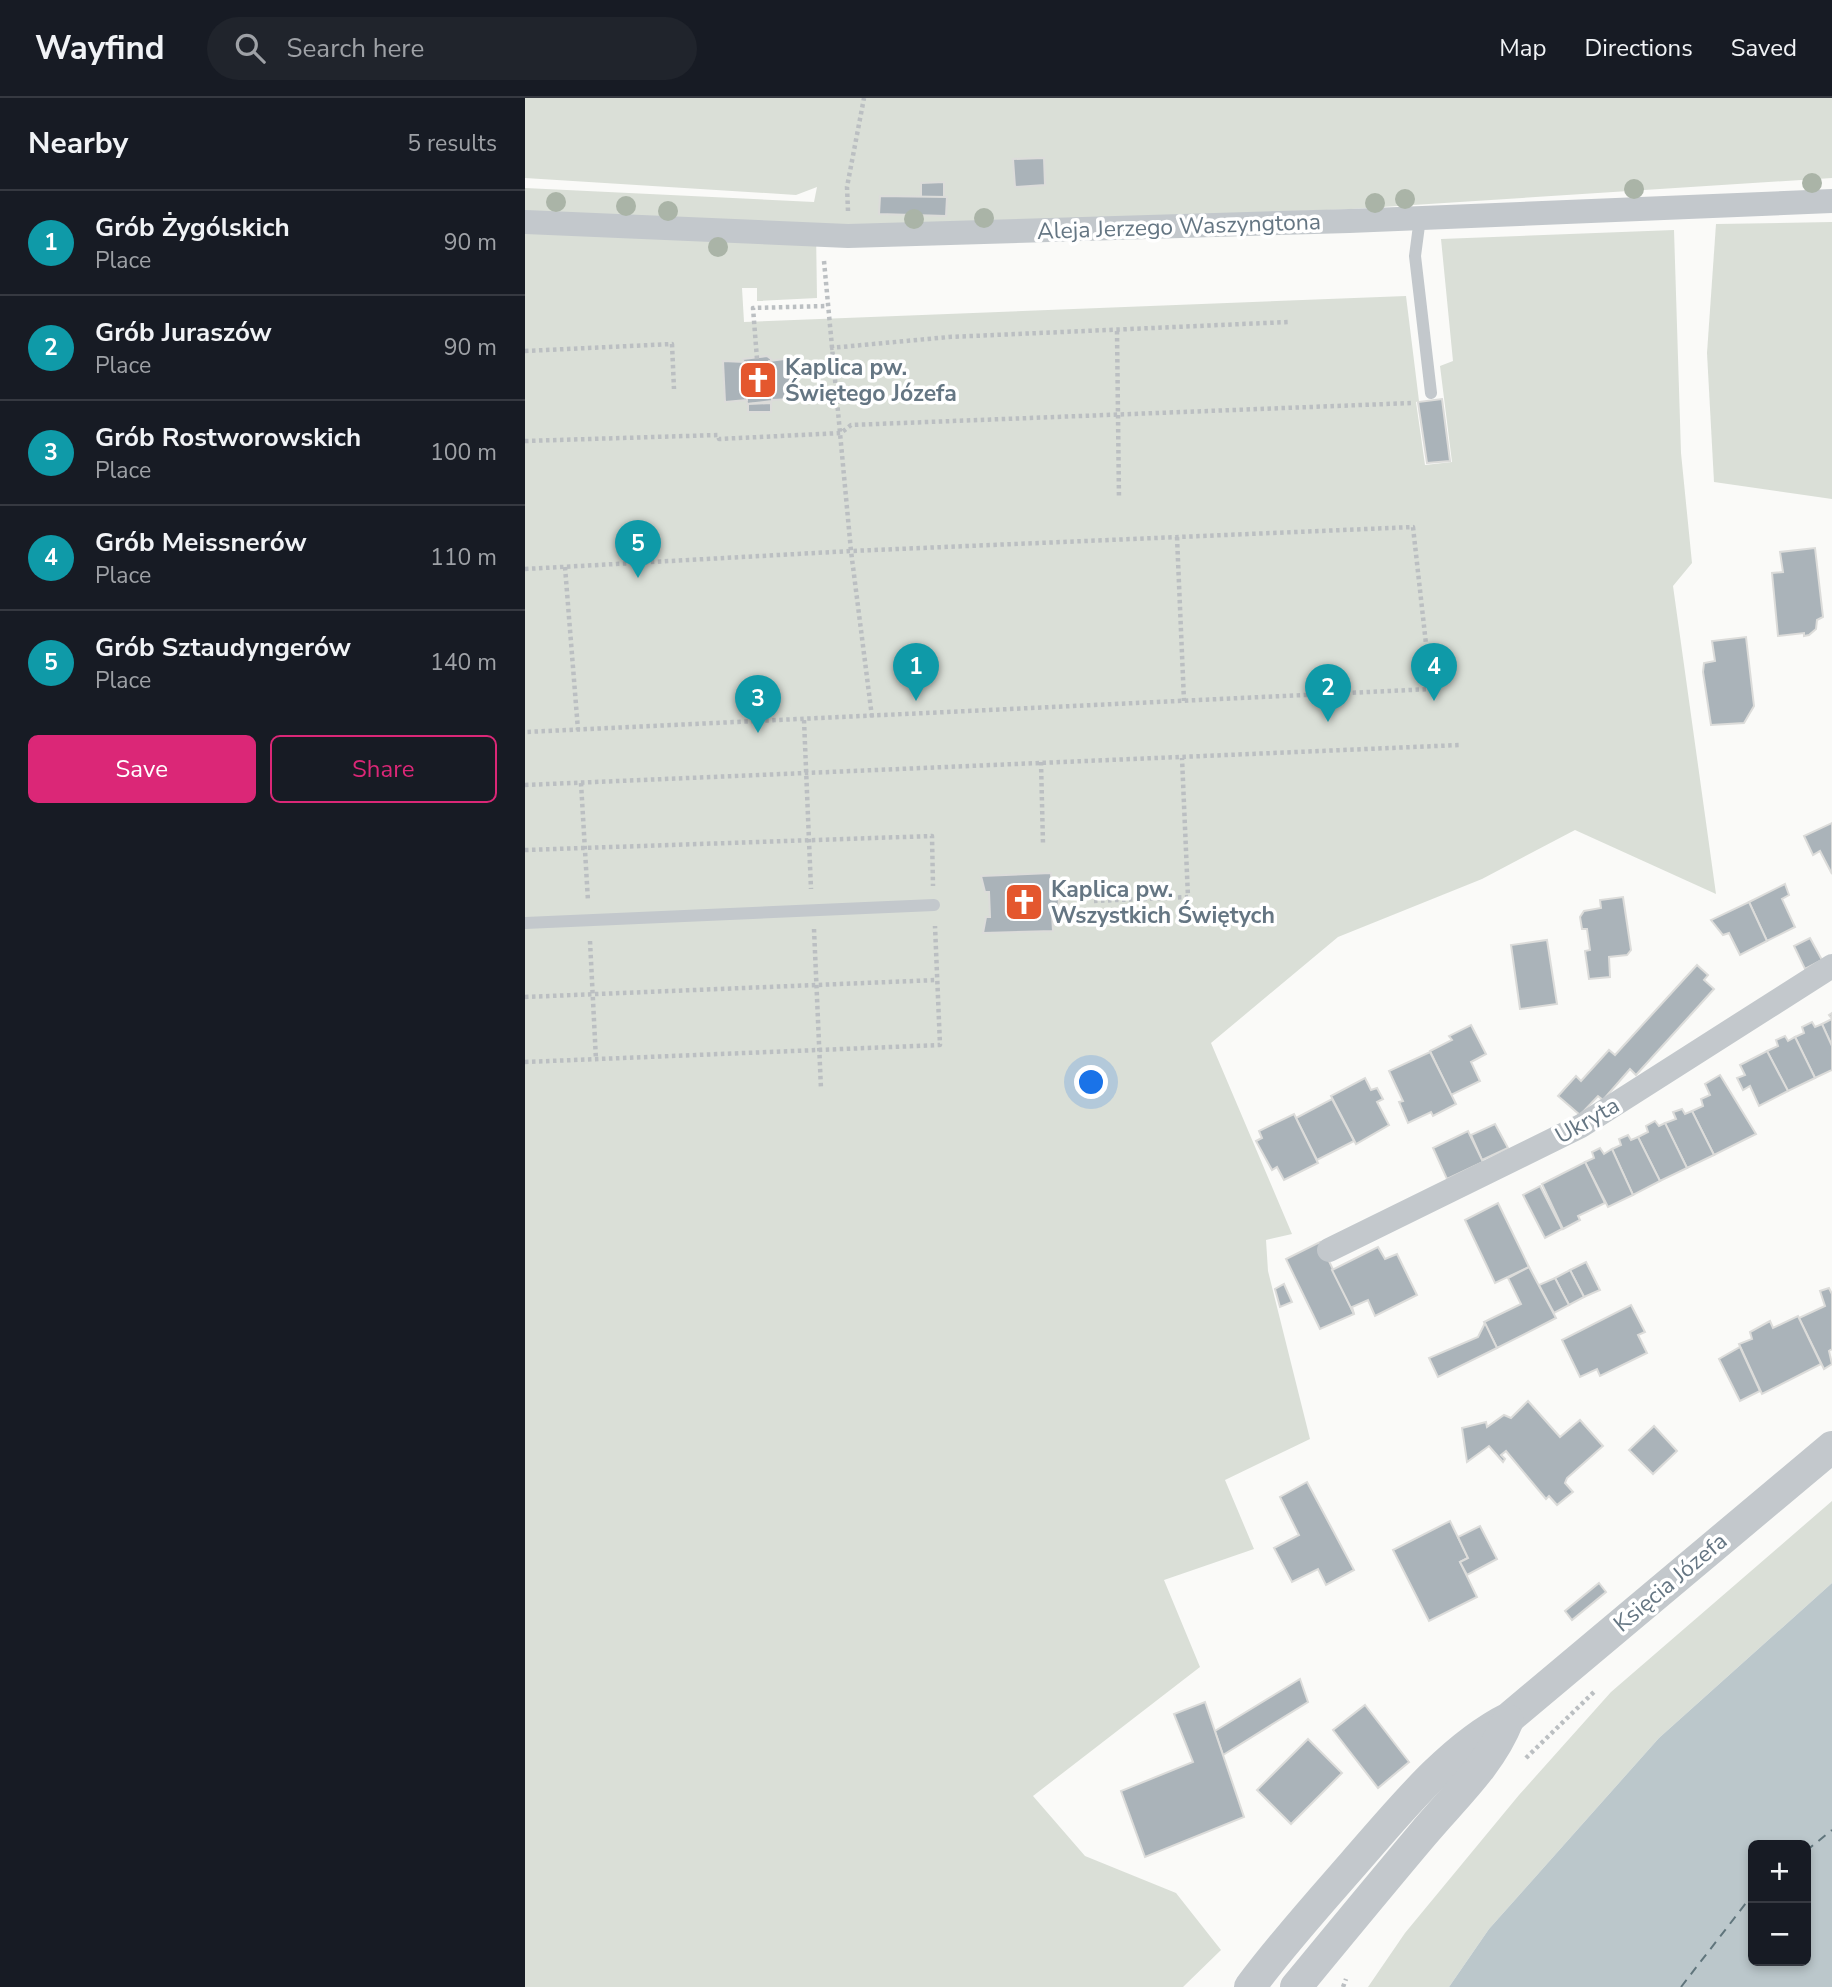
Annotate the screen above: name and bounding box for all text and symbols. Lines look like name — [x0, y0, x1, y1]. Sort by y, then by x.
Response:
search box — [207, 17, 697, 80]
text: Wayfind — [35, 26, 165, 71]
icon: search — [231, 29, 269, 67]
text: Search here — [287, 31, 424, 66]
text: Map — [1499, 32, 1546, 64]
text: Directions — [1584, 32, 1693, 64]
text: Saved — [1731, 32, 1797, 64]
text: Nearby — [28, 123, 128, 164]
text: 5 results — [407, 128, 497, 159]
street label: Aleja Jerzego Waszyngtona — [1037, 206, 1321, 247]
text: Grób Żygólskich — [95, 210, 290, 245]
text: 1 — [44, 227, 58, 258]
text: 90 m — [444, 227, 497, 258]
text: Place — [95, 245, 151, 276]
text: Grób Juraszów — [95, 315, 272, 350]
text: 2 — [44, 332, 58, 363]
text: 90 m — [444, 332, 497, 363]
text: Place — [95, 350, 151, 381]
place label: Kaplica pw. Świętego Józefa — [785, 352, 957, 409]
church icon: Kaplica pw. Świętego Józefa — [737, 359, 779, 401]
text: Grób Rostworowskich — [95, 420, 361, 455]
text: 3 — [44, 437, 58, 468]
text: 100 m — [430, 437, 497, 468]
text: Place — [95, 455, 151, 486]
pin: 5 — [615, 520, 661, 578]
text: Grób Meissnerów — [95, 525, 307, 560]
text: 4 — [44, 542, 58, 573]
text: 110 m — [430, 542, 497, 573]
text: Place — [95, 560, 151, 591]
text: Grób Sztaudyngerów — [95, 630, 351, 665]
pin: 1 — [893, 643, 939, 701]
pin: 4 — [1411, 643, 1457, 701]
text: 5 — [44, 647, 58, 678]
text: 140 m — [430, 647, 497, 678]
pin: 2 — [1305, 664, 1351, 722]
text: Place — [95, 665, 151, 696]
pin: 3 — [735, 675, 781, 733]
button: Save — [28, 735, 256, 803]
button: Share — [270, 735, 497, 803]
place label: Kaplica pw. Wszystkich Świętych — [1051, 874, 1275, 931]
church icon: Kaplica pw. Wszystkich Świętych — [1003, 881, 1045, 923]
your location — [1074, 1065, 1108, 1099]
street label: Ukryta — [1549, 1090, 1625, 1151]
street label: Księcia Józefa — [1607, 1526, 1734, 1639]
map controls — [1748, 1840, 1811, 1966]
button: + — [1748, 1840, 1811, 1903]
button: − — [1748, 1903, 1811, 1966]

